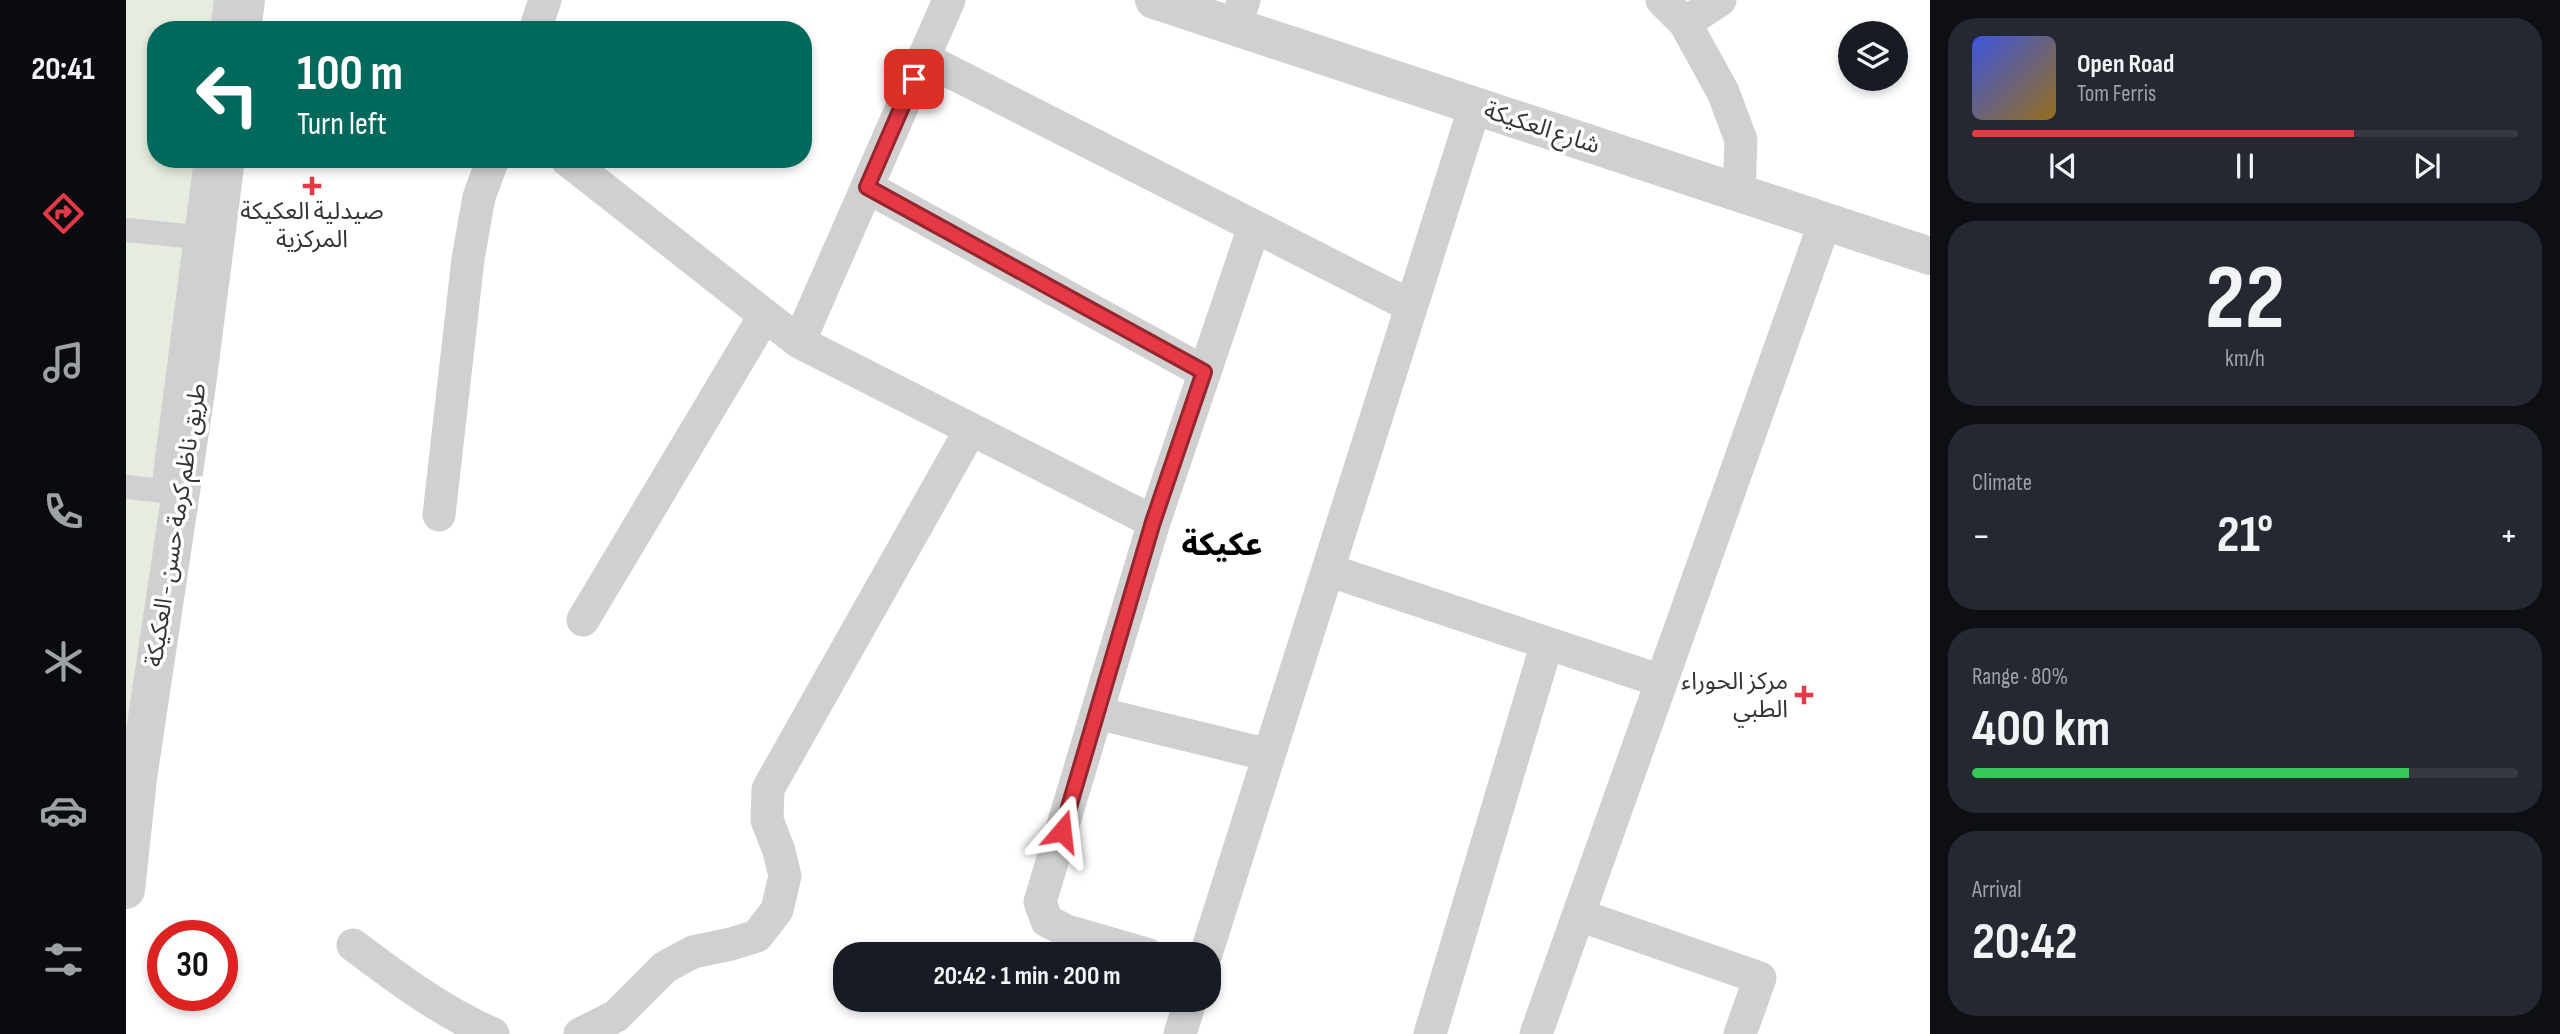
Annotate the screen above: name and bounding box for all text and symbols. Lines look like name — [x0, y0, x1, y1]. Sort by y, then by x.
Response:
map controls — [1838, 21, 1908, 91]
button: layers — [1838, 21, 1908, 91]
text: 100 m — [297, 45, 403, 104]
icon: left — [182, 49, 273, 140]
pin — [884, 49, 944, 109]
text: Open Road — [2077, 49, 2174, 80]
text: 20:41 — [31, 50, 95, 89]
icon: arrive — [895, 60, 933, 98]
text: Tom Ferris — [2077, 80, 2156, 108]
street label: شارع العكيكة — [1480, 96, 1604, 162]
text: Turn left — [297, 105, 387, 144]
icon: previous — [2044, 147, 2082, 185]
icon: pause — [2226, 147, 2264, 185]
icon: next — [2408, 147, 2446, 185]
marker: صيدلية العكيكة المركزية — [304, 178, 320, 194]
icon: directions — [39, 189, 88, 238]
place label: صيدلية العكيكة المركزية — [240, 197, 384, 254]
text: 22 — [2205, 245, 2285, 354]
icon: music — [39, 338, 88, 387]
text: km/h — [2225, 345, 2265, 373]
street label: طريق ناظم كرمة حسن - العكيكة — [139, 381, 215, 669]
text: Climate — [1972, 469, 2032, 497]
icon: phone — [39, 487, 88, 536]
text: 21° — [2217, 504, 2273, 567]
text: − — [1972, 514, 1991, 559]
text: + — [2499, 514, 2518, 559]
district label: عكيكة — [1181, 526, 1263, 565]
icon: climate — [39, 637, 88, 686]
text: Range · 80% — [1972, 663, 2068, 691]
place label: مركز الحوراء الطبي — [1681, 667, 1788, 727]
marker: مركز الحوراء الطبي — [1794, 685, 1814, 705]
text: 400 km — [1972, 698, 2110, 761]
icon: car — [39, 786, 88, 835]
position arrow — [1025, 794, 1099, 868]
text: Arrival — [1972, 876, 2021, 904]
text: 20:42 — [1972, 911, 2078, 974]
speed limit sign: 30 — [147, 920, 238, 1011]
icon: filters — [39, 935, 88, 984]
text: 20:42 · 1 min · 200 m — [933, 961, 1121, 992]

